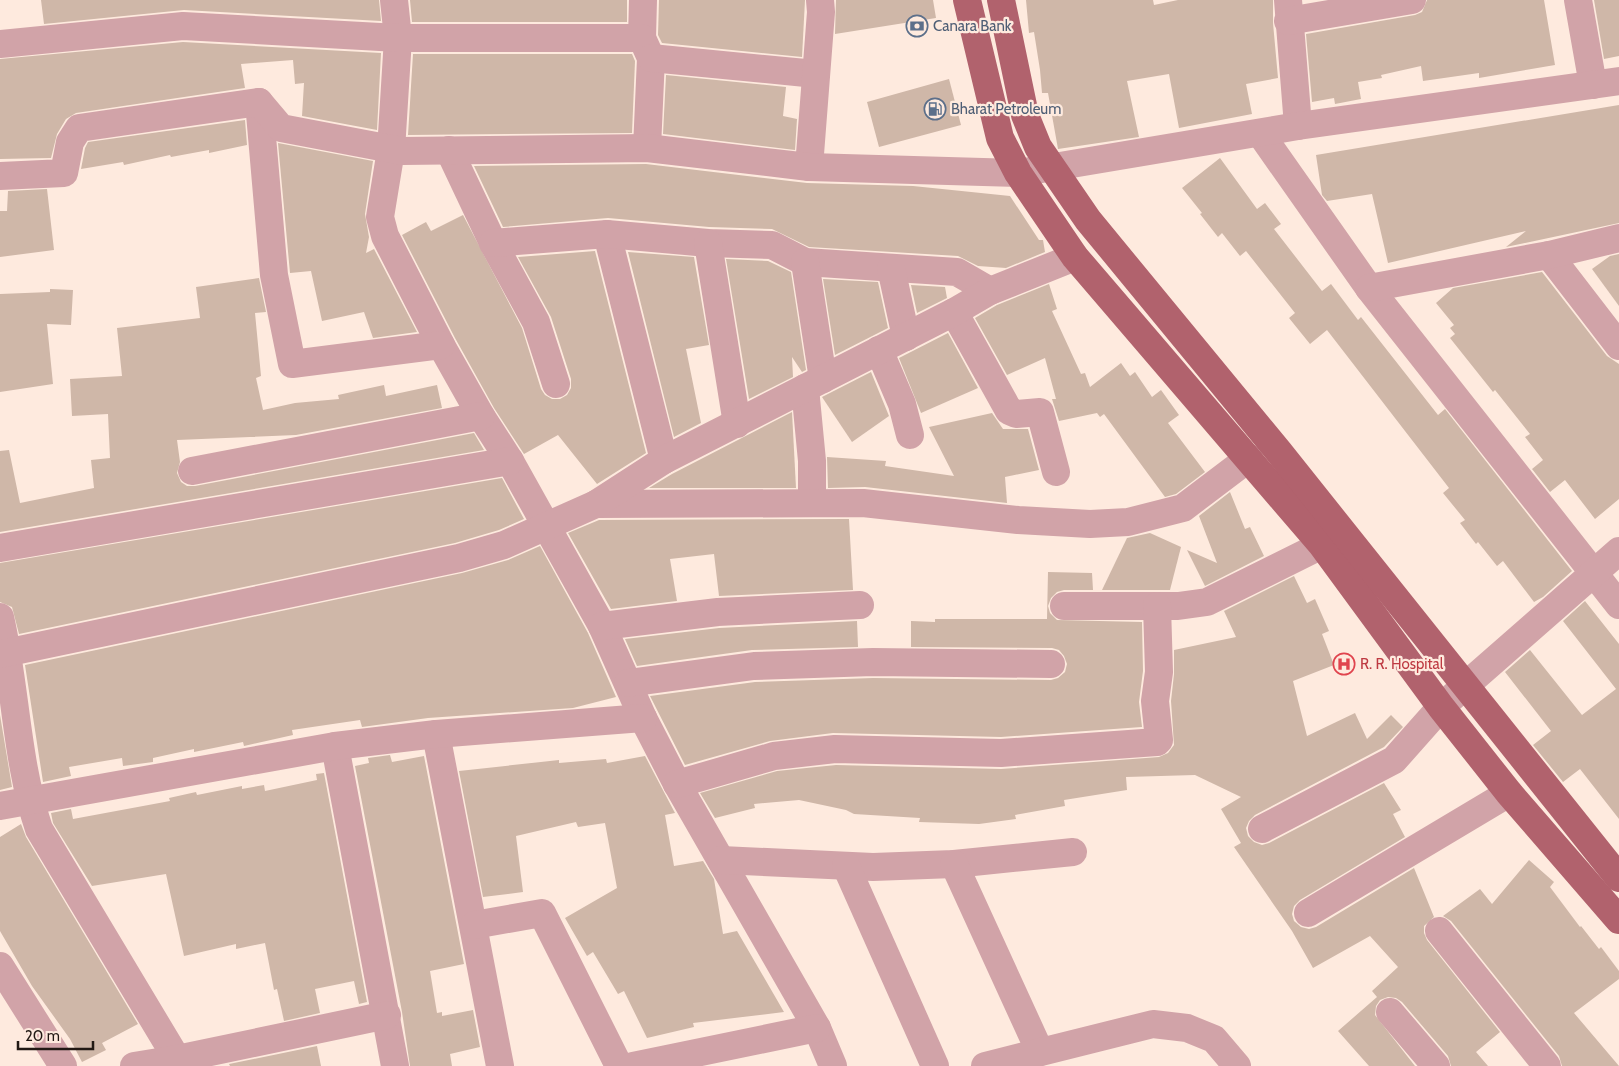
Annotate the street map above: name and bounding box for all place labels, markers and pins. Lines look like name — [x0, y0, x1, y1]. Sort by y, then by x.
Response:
bank icon: Canara Bank — [905, 14, 929, 38]
place label: Canara Bank — [933, 17, 1012, 35]
fuel station icon: Bharat Petroleum — [923, 97, 947, 121]
place label: Bharat Petroleum — [951, 100, 1061, 118]
hospital icon: R. R. Hospital — [1332, 652, 1356, 676]
place label: R. R. Hospital — [1360, 655, 1444, 673]

